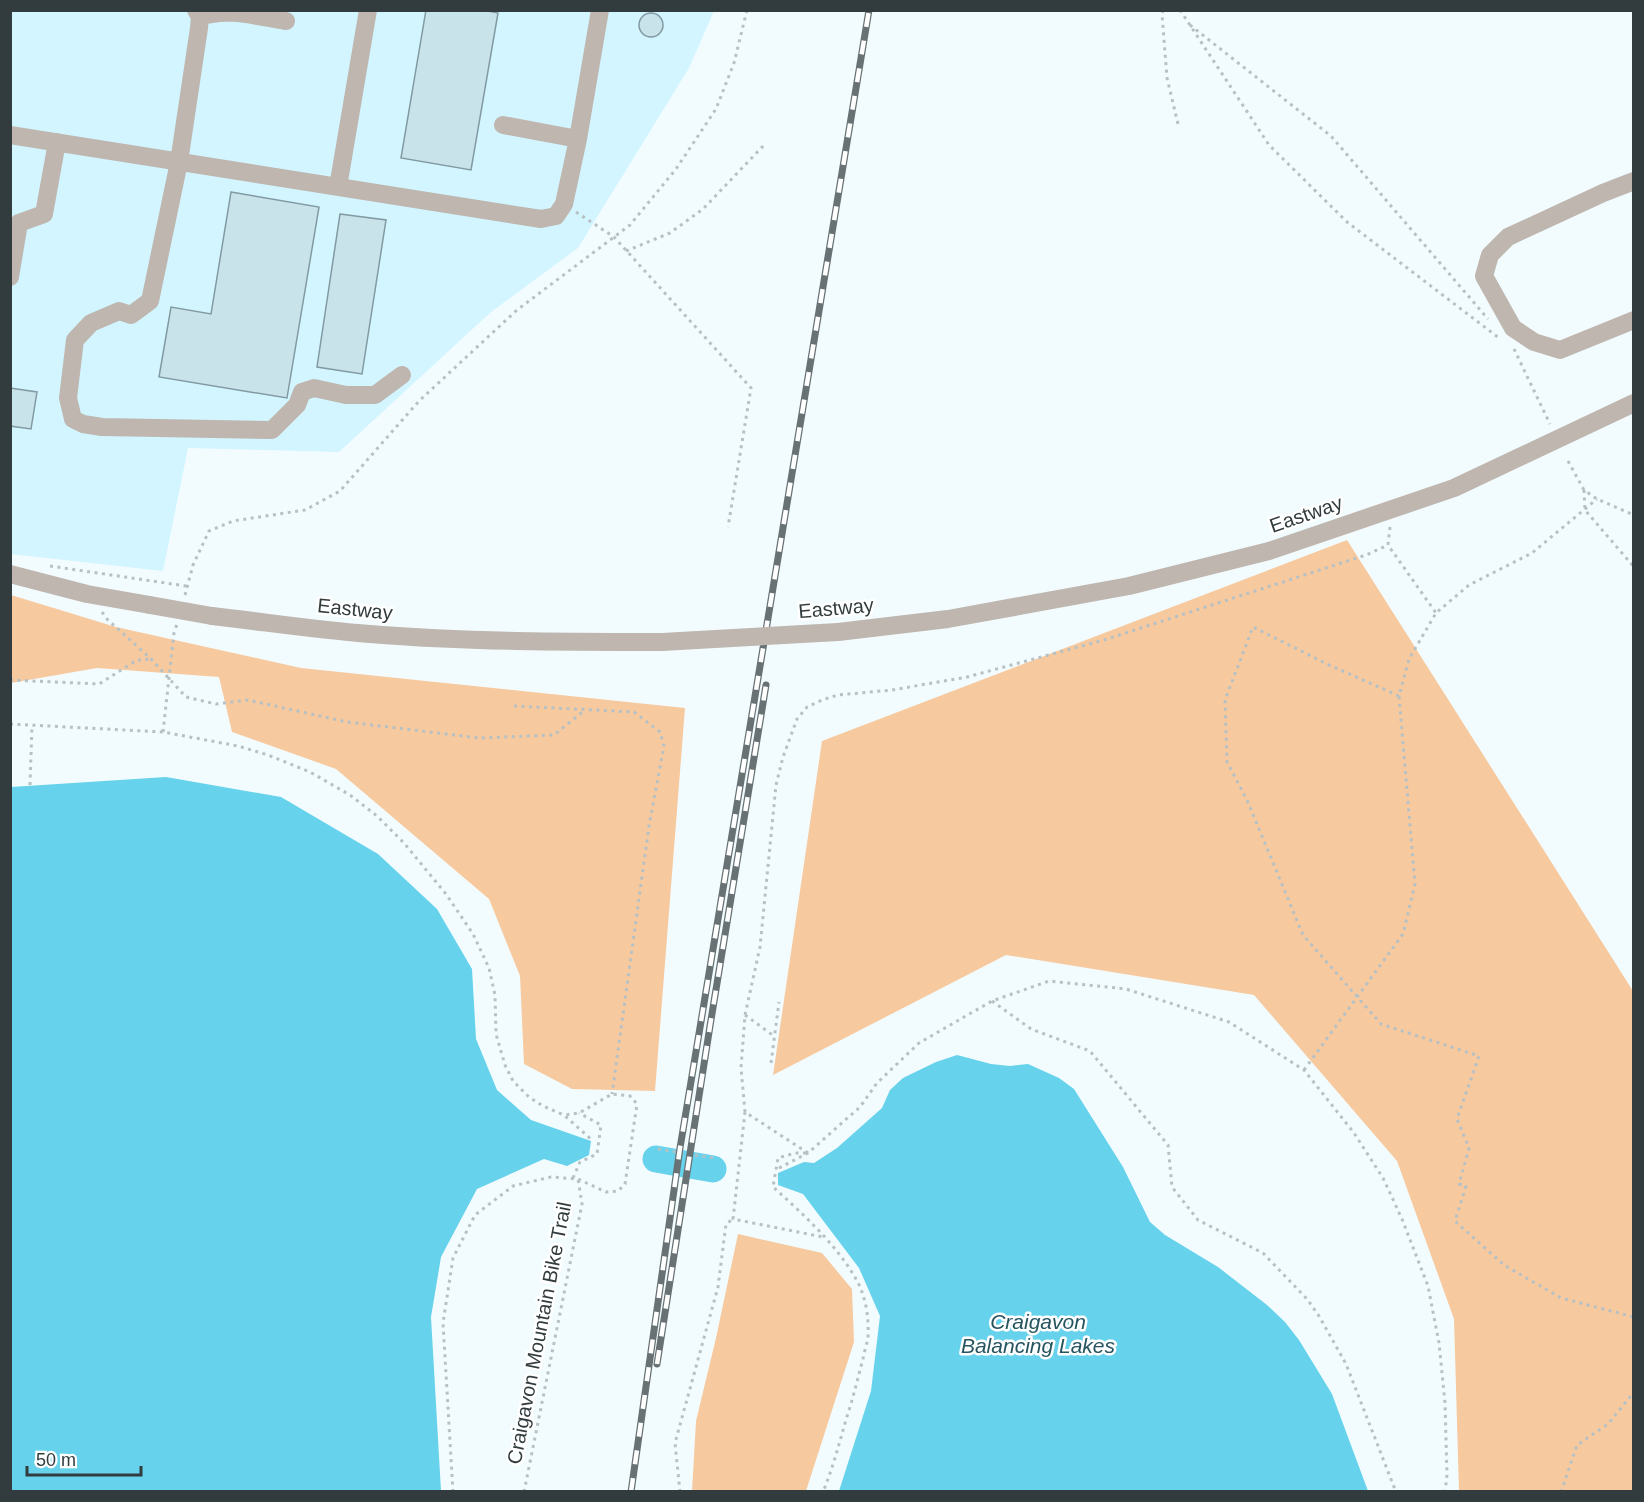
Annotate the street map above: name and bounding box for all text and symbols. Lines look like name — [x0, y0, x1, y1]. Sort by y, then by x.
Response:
street label: Eastway — [1267, 491, 1345, 537]
street label: Eastway — [316, 594, 394, 624]
street label: Eastway — [797, 594, 875, 622]
street label: Craigavon Mountain Bike Trail — [503, 1200, 575, 1466]
water label: Craigavon Balancing Lakes — [961, 1310, 1116, 1357]
scale bar — [27, 1439, 141, 1477]
text: 50 m — [36, 1450, 76, 1470]

